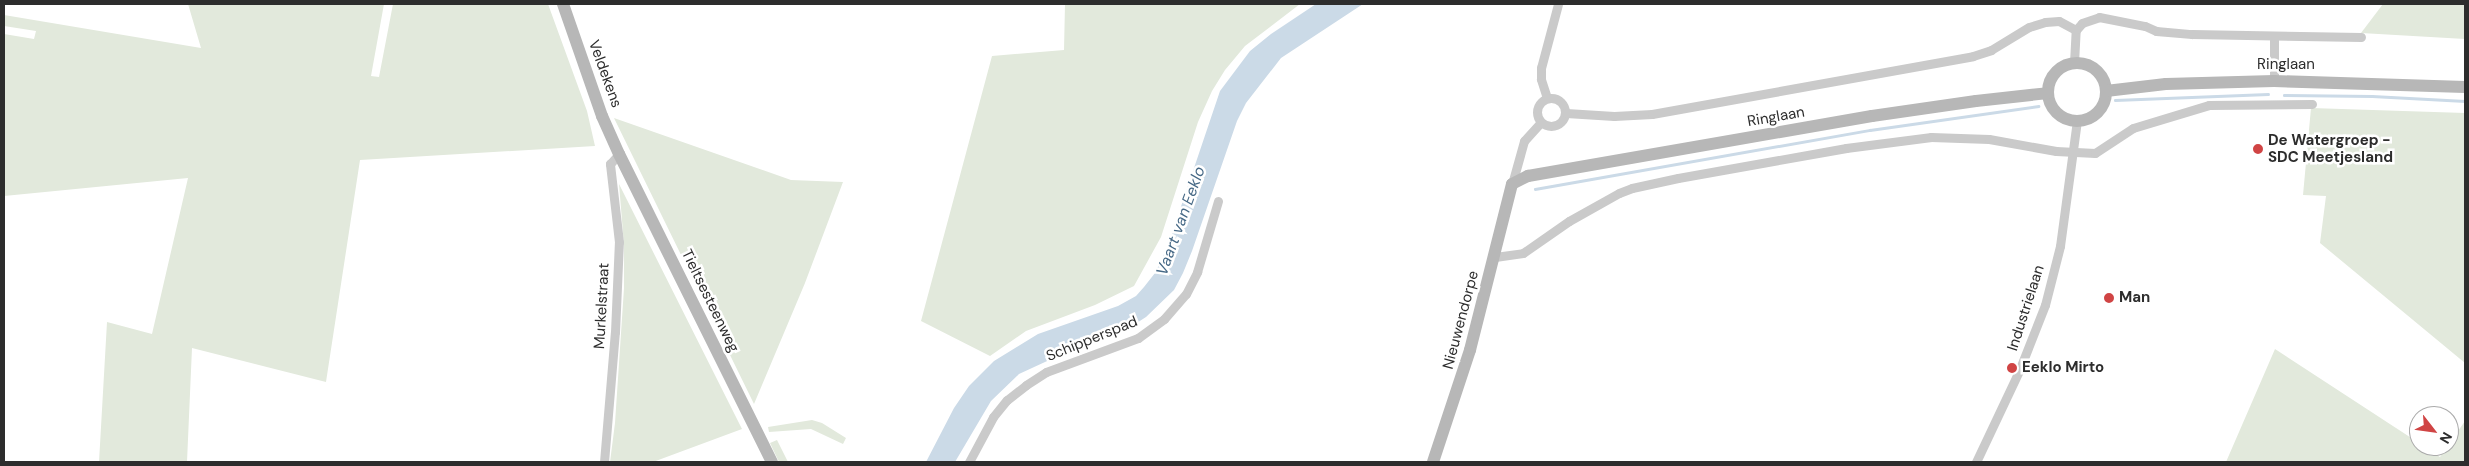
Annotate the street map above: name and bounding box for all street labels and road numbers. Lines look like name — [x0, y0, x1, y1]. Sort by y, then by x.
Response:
street label: Veldekens — [584, 38, 626, 110]
street label: Ringlaan — [2257, 56, 2315, 74]
street label: Ringlaan — [1746, 103, 1806, 131]
street label: Tieltsesteenweg — [677, 247, 743, 355]
street label: Murkelstraat — [591, 262, 613, 350]
street label: Industrielaan — [2004, 263, 2048, 353]
street label: Nieuwendorpe — [1439, 269, 1483, 371]
street label: Schipperspad — [1044, 313, 1140, 365]

